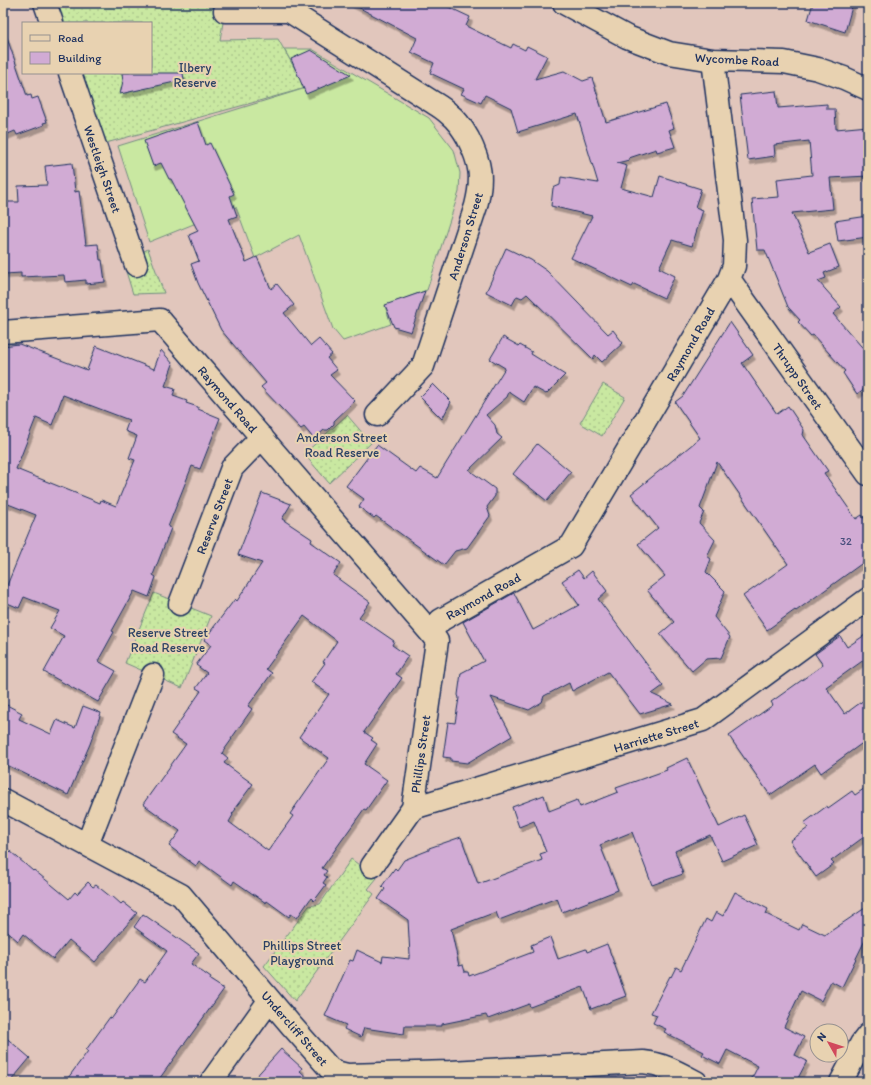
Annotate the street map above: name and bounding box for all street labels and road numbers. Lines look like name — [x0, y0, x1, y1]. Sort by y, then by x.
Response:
street label: Wycombe Road — [694, 50, 780, 69]
street label: Westleigh Street — [81, 123, 125, 215]
street label: Anderson Street — [445, 190, 486, 282]
street label: Raymond Road — [663, 304, 718, 384]
street label: Thrupp Street — [769, 340, 826, 412]
street label: Raymond Road — [195, 363, 261, 436]
street label: Reserve Street — [193, 476, 236, 556]
street label: Raymond Road — [443, 570, 523, 623]
street label: Phillips Street — [408, 714, 433, 794]
street label: Harriette Street — [612, 715, 701, 756]
street label: Undercliff Street — [258, 988, 331, 1069]

